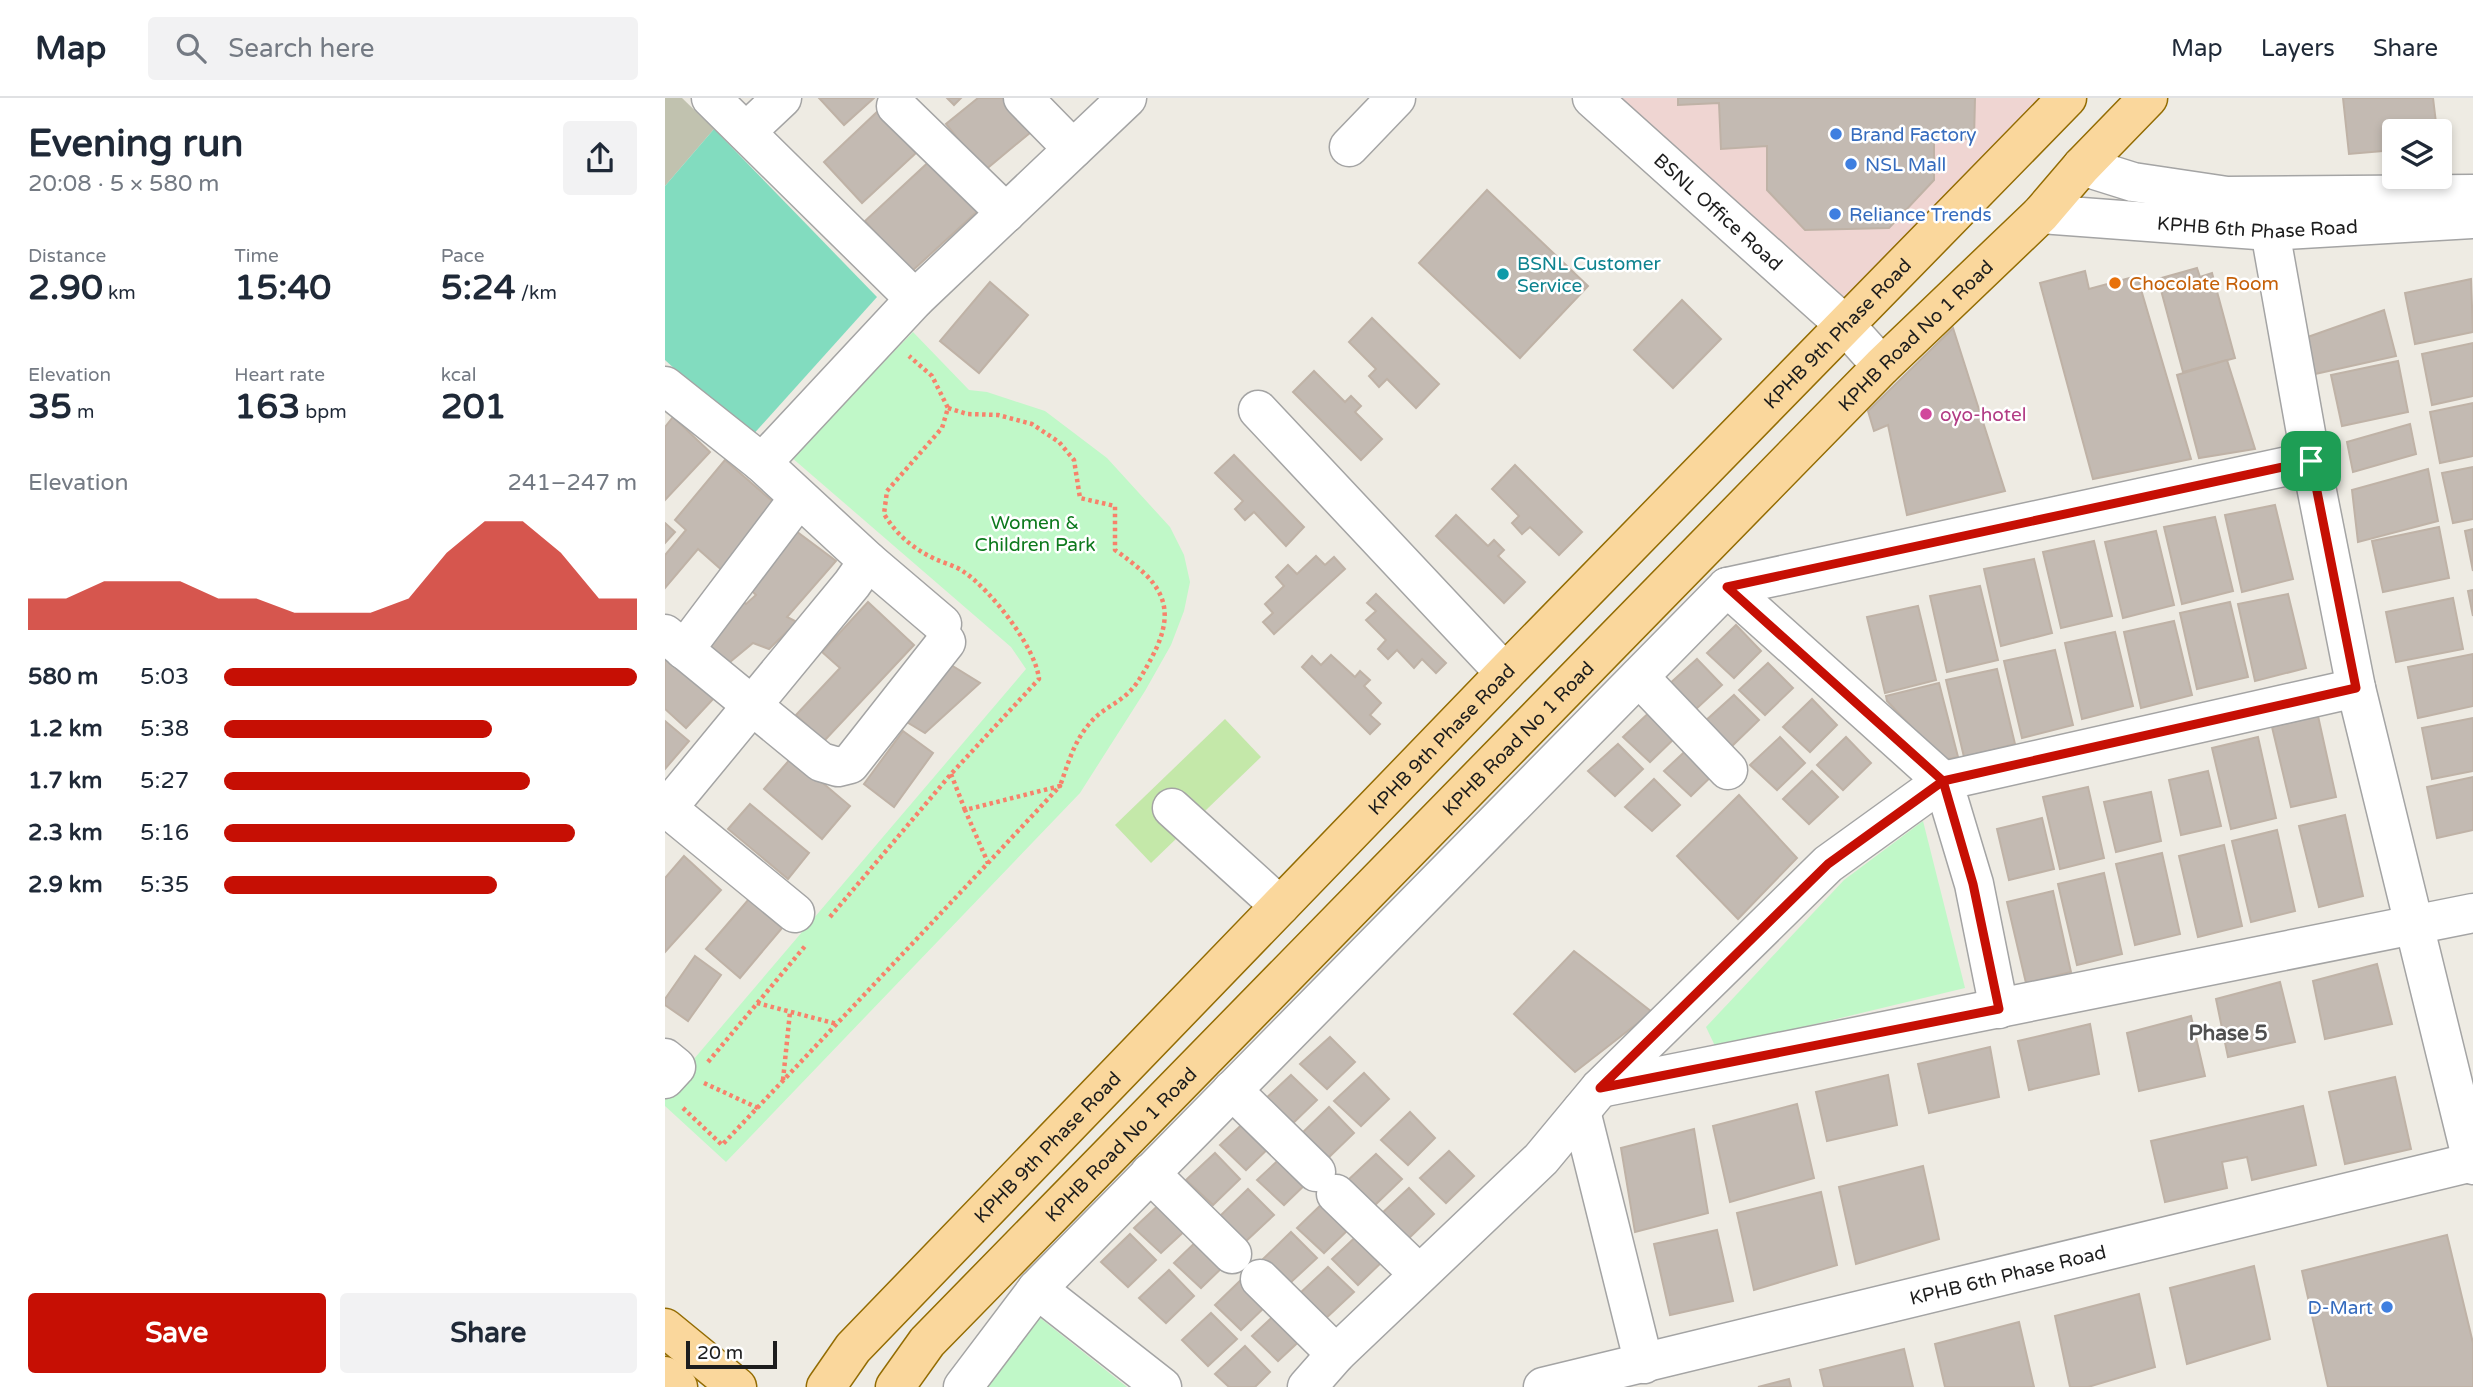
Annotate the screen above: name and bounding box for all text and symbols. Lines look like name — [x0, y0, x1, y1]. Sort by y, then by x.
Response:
search box — [148, 17, 638, 80]
text: Map — [35, 29, 106, 68]
icon: search — [172, 29, 210, 67]
text: Search here — [228, 33, 374, 64]
text: Map — [2171, 34, 2223, 63]
text: Layers — [2261, 34, 2335, 63]
text: Share — [2373, 34, 2438, 63]
map controls — [2382, 119, 2452, 189]
button: layers — [2382, 119, 2452, 189]
text: Evening run — [28, 121, 243, 167]
button: share — [563, 121, 637, 195]
place label: Brand Factory — [1850, 124, 1977, 146]
marker: Brand Factory — [1828, 126, 1844, 142]
street label: BSNL Office Road — [1649, 149, 1786, 275]
place label: NSL Mall — [1865, 154, 1946, 176]
marker: NSL Mall — [1843, 156, 1859, 172]
text: 20:08 · 5 × 580 m — [28, 170, 219, 198]
place label: Reliance Trends — [1849, 204, 1992, 226]
marker: Reliance Trends — [1827, 206, 1843, 222]
street label: KPHB 6th Phase Road — [2156, 213, 2359, 243]
text: Distance — [28, 245, 106, 267]
text: Time — [234, 245, 279, 267]
text: Pace — [441, 245, 484, 267]
place label: BSNL Customer Service — [1517, 253, 1661, 297]
street label: KPHB 9th Phase Road — [1760, 254, 1916, 414]
street label: KPHB Road No 1 Road — [1834, 256, 1998, 416]
marker: BSNL Customer Service — [1495, 266, 1511, 282]
text: 2.90 — [28, 267, 103, 309]
text: 15:40 — [234, 267, 331, 309]
text: 5:24 — [441, 267, 516, 309]
place label: Chocolate Room — [2129, 273, 2279, 295]
marker: Chocolate Room — [2107, 275, 2123, 291]
text: km — [103, 282, 136, 304]
text: /km — [516, 282, 557, 304]
text: Elevation — [28, 364, 111, 386]
text: Heart rate — [234, 364, 325, 386]
text: kcal — [441, 364, 476, 386]
text: 35 — [28, 386, 72, 428]
text: 163 — [234, 386, 300, 428]
text: 201 — [441, 386, 507, 428]
text: m — [72, 401, 94, 423]
text: bpm — [300, 401, 347, 423]
place label: oyo-hotel — [1940, 404, 2026, 426]
marker: oyo-hotel — [1918, 406, 1934, 422]
pin — [2281, 431, 2341, 491]
icon: arrive — [2292, 442, 2330, 480]
text: Elevation — [28, 469, 129, 497]
text: 241–247 m — [508, 469, 637, 497]
park label: Women & Children Park — [974, 512, 1096, 556]
street label: KPHB Road No 1 Road — [1438, 657, 1599, 821]
street label: KPHB 9th Phase Road — [1364, 660, 1520, 820]
text: 580 m — [28, 663, 98, 691]
text: 5:03 — [140, 663, 189, 691]
text: 1.2 km — [28, 715, 103, 743]
text: 5:38 — [140, 715, 189, 743]
text: 1.7 km — [28, 767, 102, 795]
text: 5:27 — [140, 767, 189, 795]
text: 2.3 km — [28, 819, 103, 847]
text: 5:16 — [140, 819, 189, 847]
text: 2.9 km — [28, 871, 103, 899]
text: 5:35 — [140, 871, 189, 899]
district label: Phase 5 — [2188, 1021, 2268, 1046]
street label: KPHB Road No 1 Road — [1041, 1063, 1202, 1227]
street label: KPHB 9th Phase Road — [970, 1068, 1126, 1228]
street label: KPHB 6th Phase Road — [1907, 1241, 2108, 1310]
button: Save — [28, 1293, 326, 1373]
button: Share — [340, 1293, 637, 1373]
place label: D-Mart — [2307, 1297, 2373, 1319]
marker: D-Mart — [2379, 1299, 2395, 1315]
scale bar — [686, 1338, 777, 1370]
text: 20 m — [697, 1342, 743, 1364]

